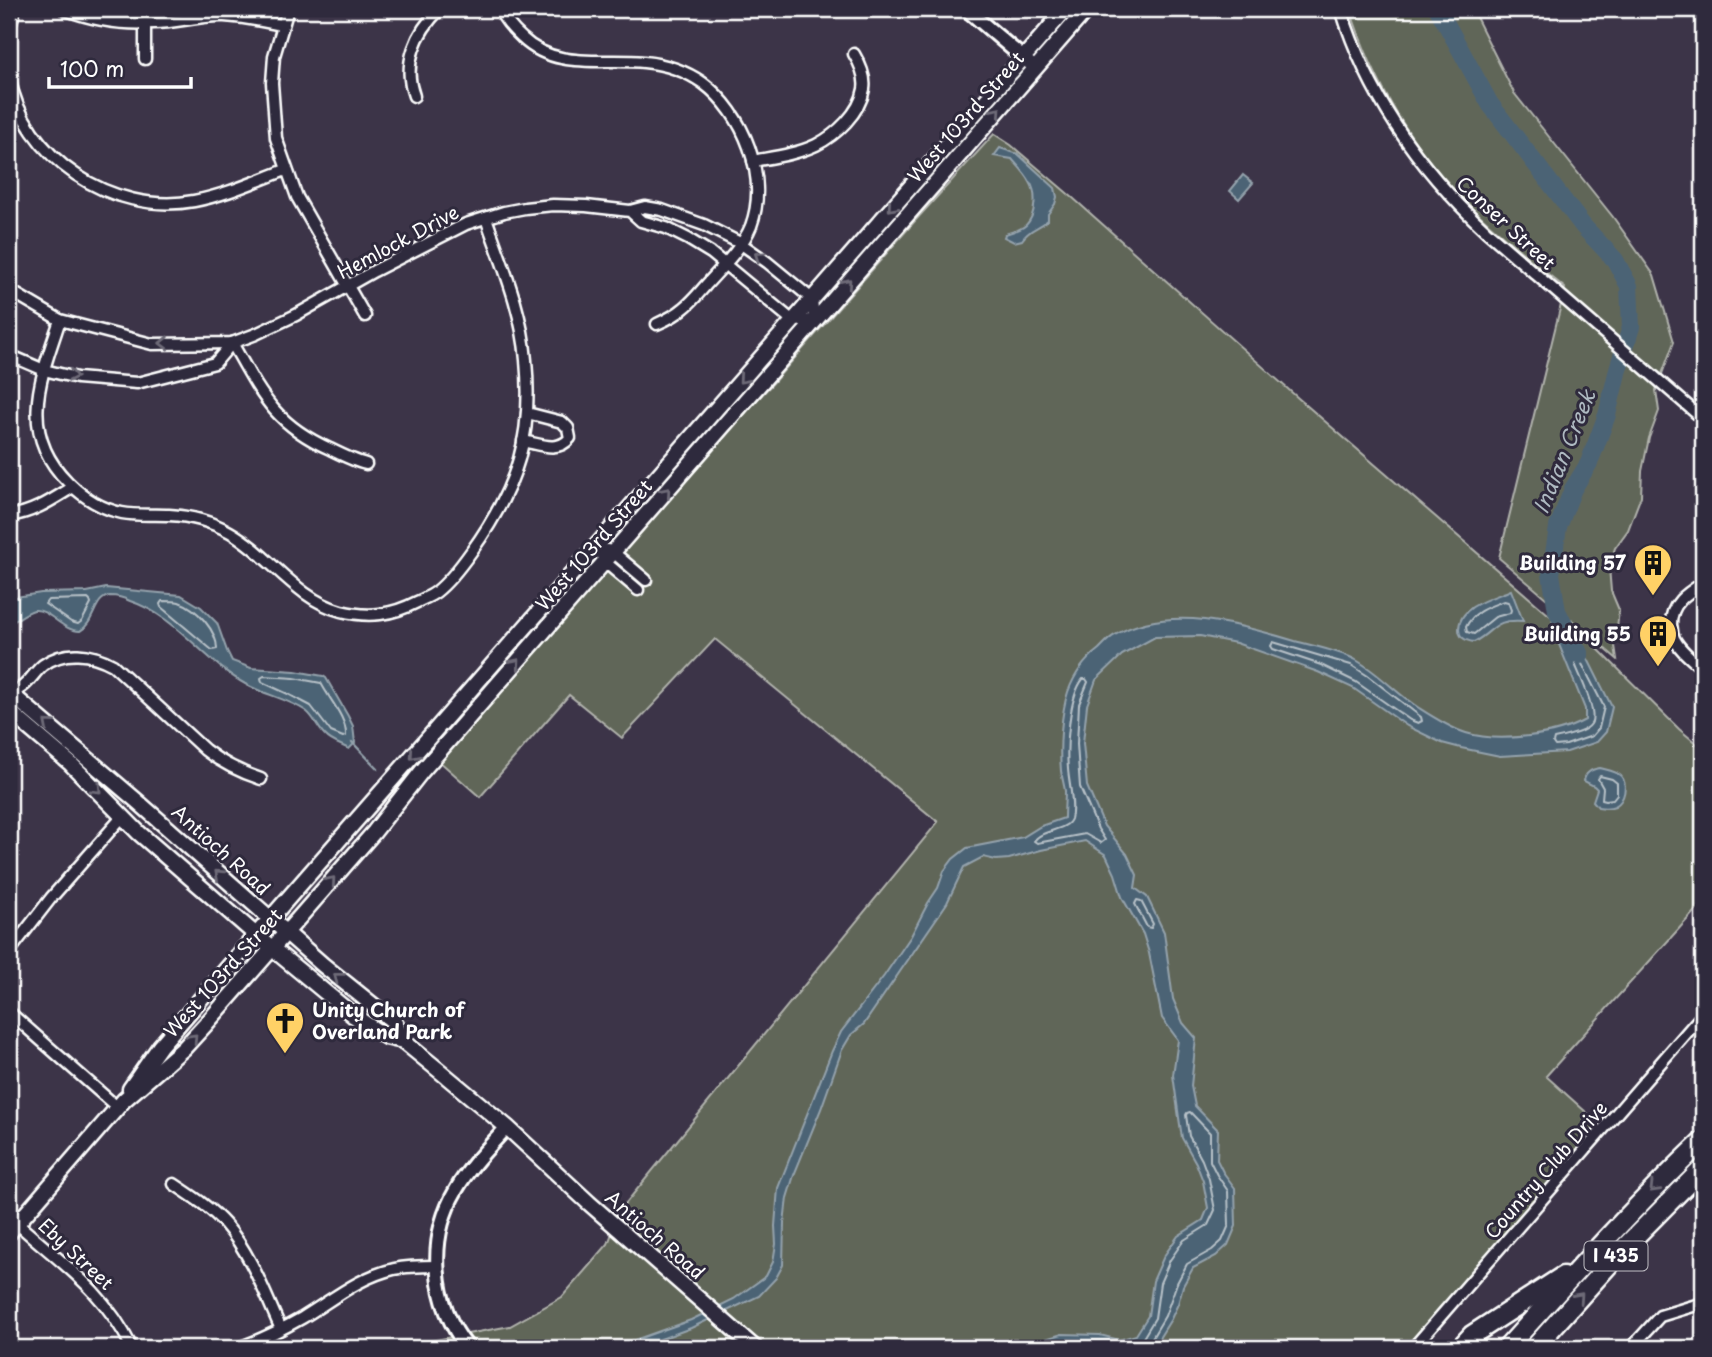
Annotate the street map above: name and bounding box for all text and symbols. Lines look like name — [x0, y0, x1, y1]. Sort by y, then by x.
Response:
street label: West 103rd Street — [900, 44, 1030, 188]
scale bar — [49, 46, 191, 90]
text: 100 m — [60, 52, 124, 84]
one-way arrow — [989, 107, 1001, 120]
street label: Conser Street — [1451, 169, 1563, 276]
street label: Hemlock Drive — [332, 197, 463, 285]
one-way arrow — [888, 199, 900, 212]
one-way arrow — [754, 252, 767, 264]
one-way arrow — [839, 278, 851, 291]
one-way arrow — [158, 335, 169, 351]
one-way arrow — [67, 368, 79, 383]
one-way arrow — [738, 371, 751, 384]
water label: Indian Creek — [1524, 383, 1603, 518]
street label: West 103rd Street — [528, 472, 658, 616]
one-way arrow — [658, 487, 670, 500]
building icon: Building 57 — [1632, 542, 1674, 597]
place label: Building 57 — [1519, 548, 1626, 576]
building icon: Building 55 — [1637, 613, 1679, 668]
place label: Building 55 — [1523, 619, 1631, 647]
one-way arrow — [508, 659, 520, 672]
one-way arrow — [43, 720, 56, 732]
one-way arrow — [410, 747, 423, 760]
one-way arrow — [88, 780, 101, 793]
street label: Antioch Road — [166, 797, 277, 901]
one-way arrow — [214, 870, 227, 882]
one-way arrow — [323, 877, 335, 890]
street label: West 103rd Street — [156, 901, 288, 1043]
one-way arrow — [334, 972, 346, 985]
place label: Unity Church of Overland Park — [312, 995, 467, 1045]
church icon: Unity Church of Overland Park — [264, 1000, 306, 1055]
one-way arrow — [185, 1033, 198, 1046]
street label: Country Club Drive — [1477, 1094, 1613, 1245]
one-way arrow — [1650, 1180, 1663, 1193]
street label: Antioch Road — [600, 1183, 712, 1285]
street label: Eby Street — [33, 1211, 121, 1295]
road number: I 435 — [1584, 1241, 1648, 1270]
one-way arrow — [1571, 1292, 1583, 1305]

